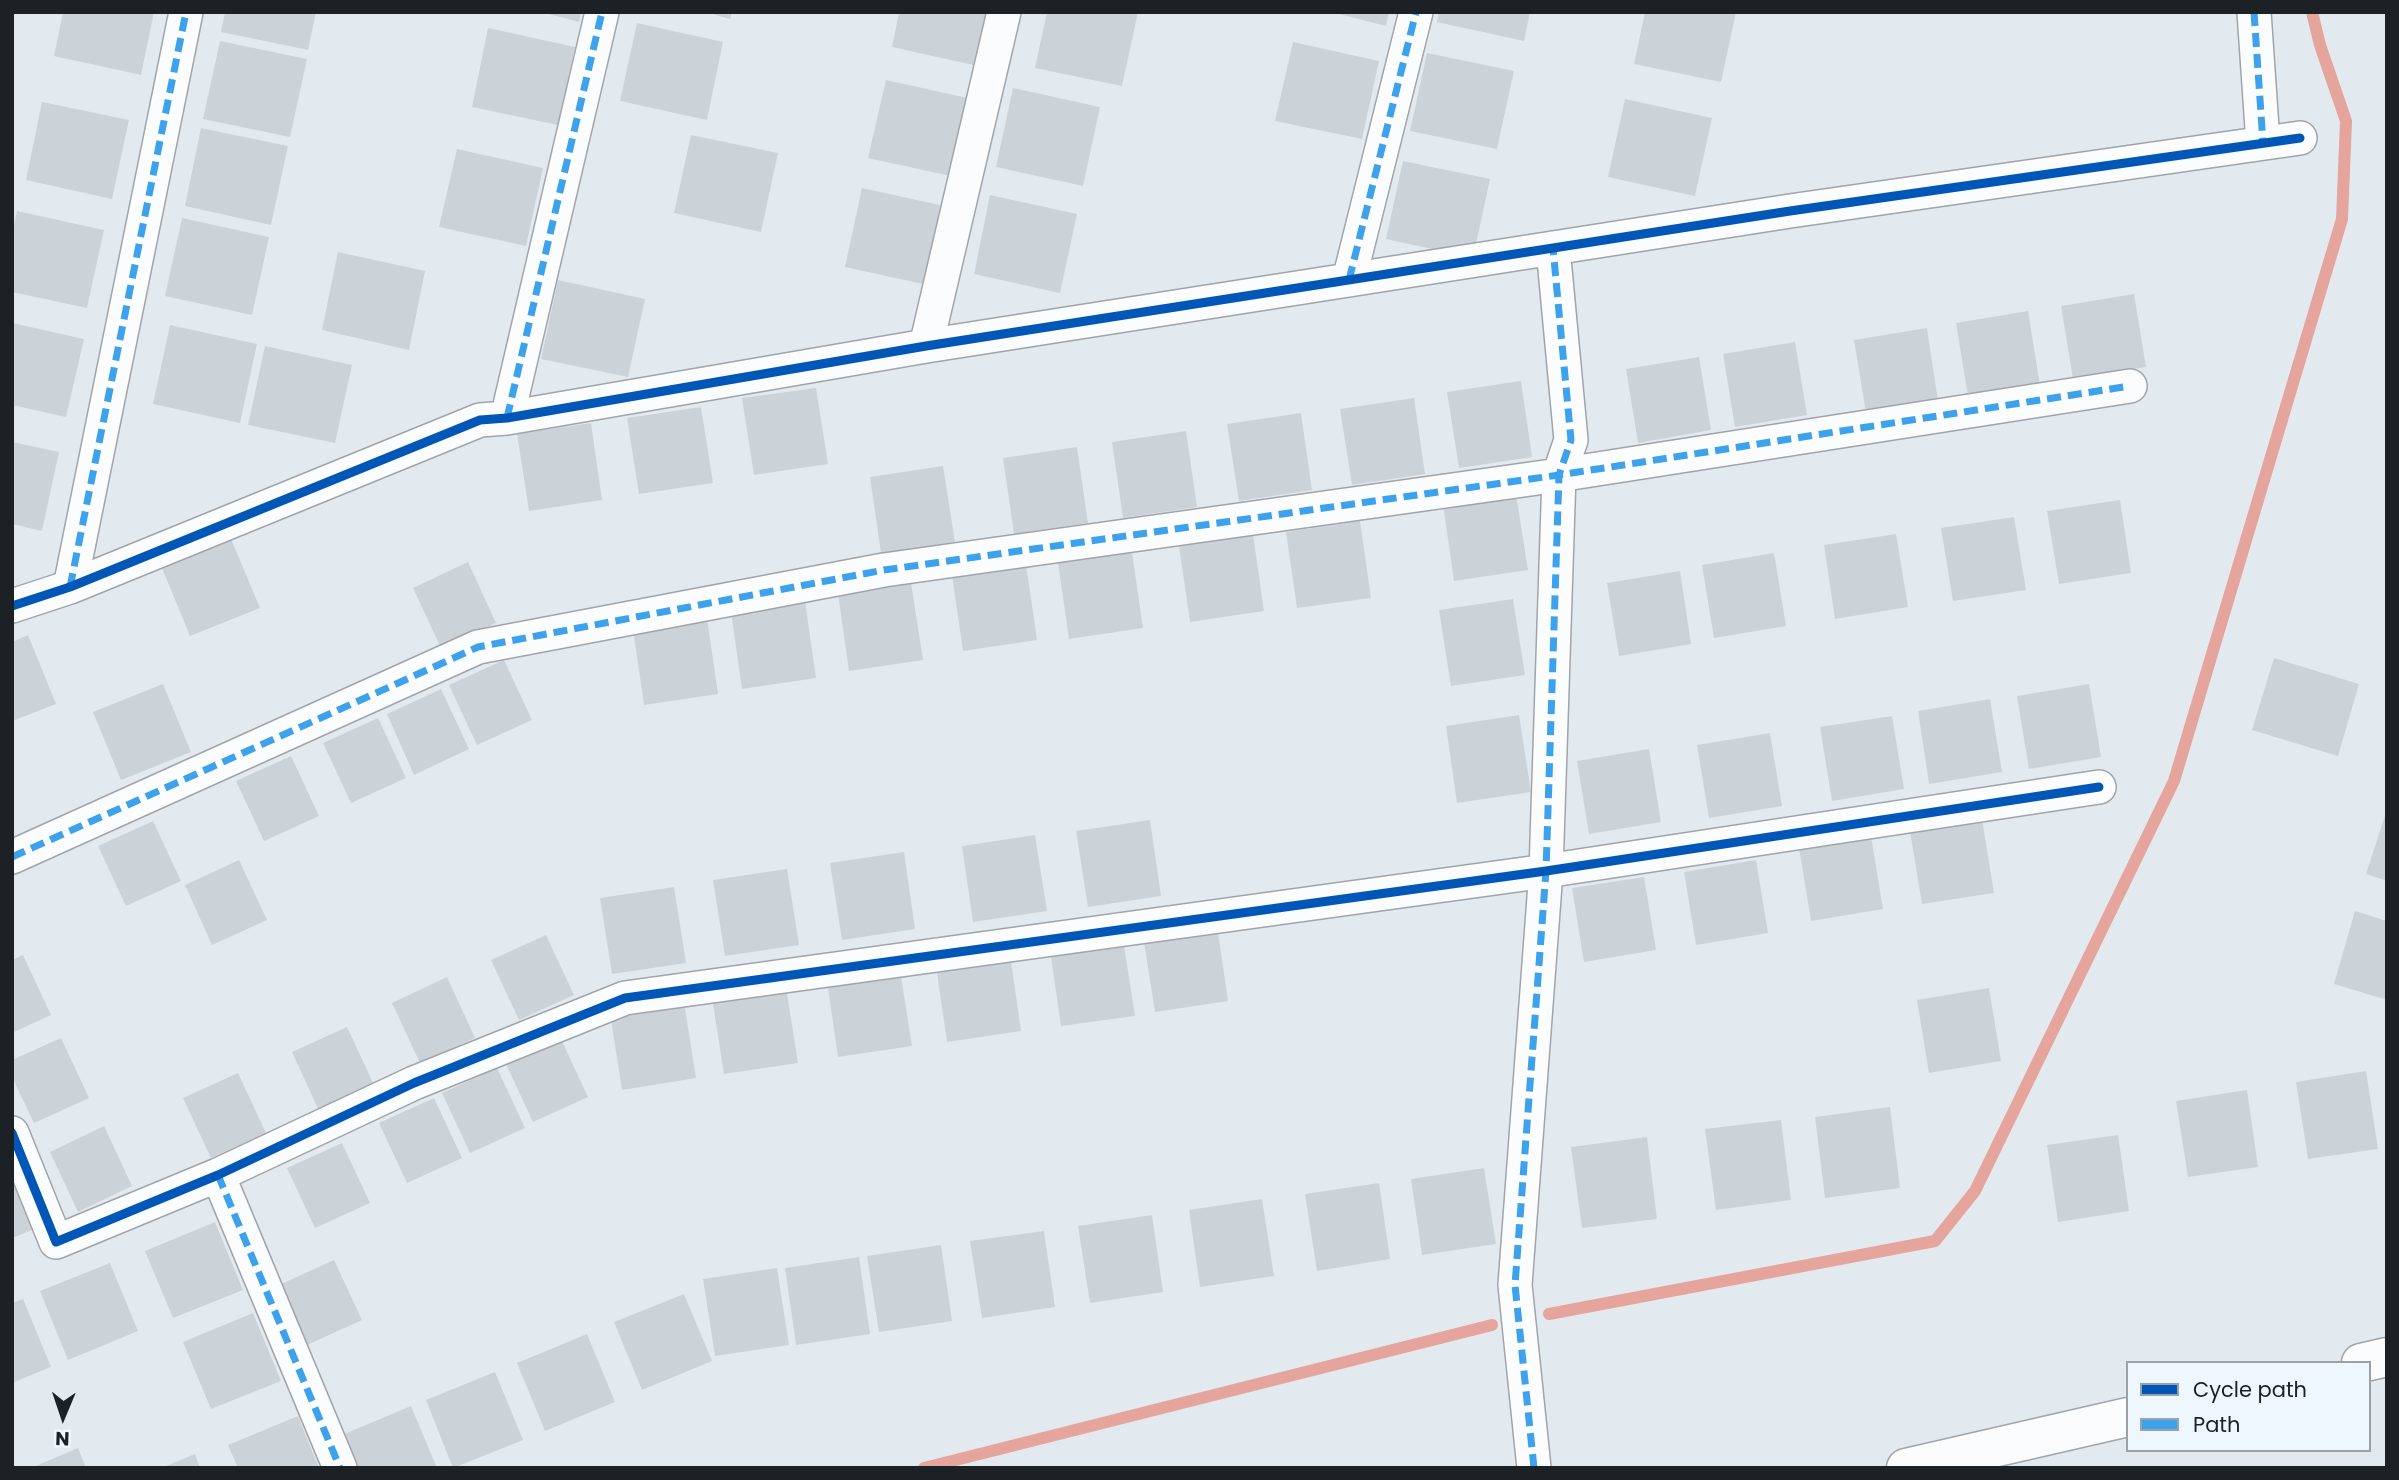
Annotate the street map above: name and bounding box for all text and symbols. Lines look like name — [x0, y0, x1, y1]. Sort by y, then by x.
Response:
legend — [2126, 1361, 2371, 1452]
text: Cycle path — [2193, 1375, 2307, 1404]
north arrow — [28, 1382, 98, 1452]
text: Path — [2193, 1410, 2240, 1439]
text: N — [55, 1425, 70, 1452]

